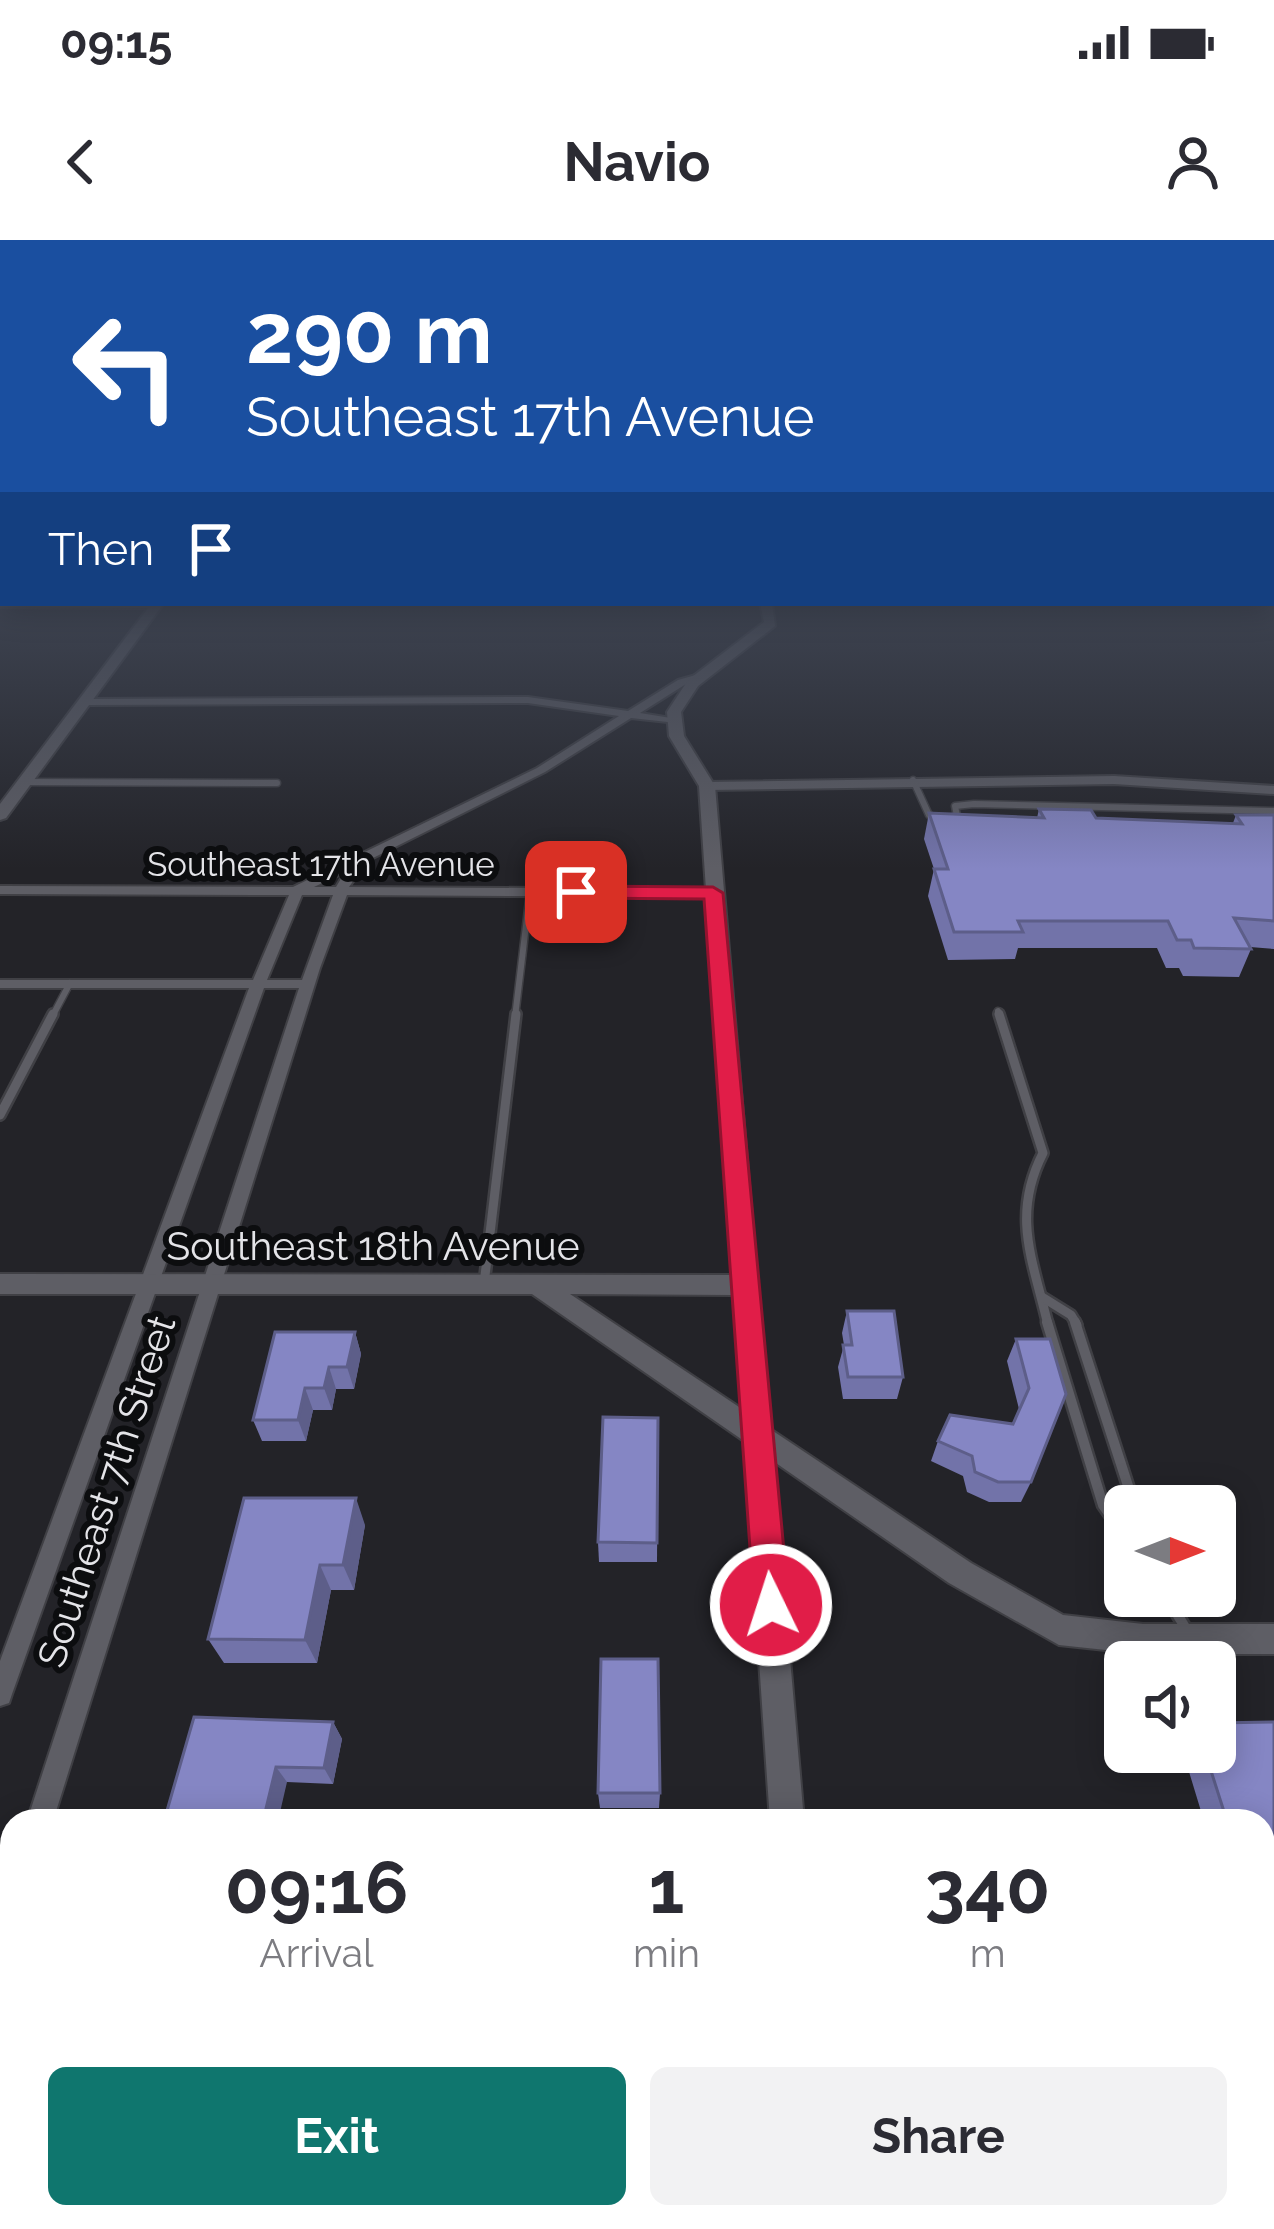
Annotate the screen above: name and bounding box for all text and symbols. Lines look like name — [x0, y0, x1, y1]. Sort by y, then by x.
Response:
text: 09:15 — [60, 16, 172, 69]
icon: back — [48, 129, 114, 195]
icon: person — [1160, 129, 1226, 195]
text: Navio — [563, 130, 711, 194]
text: 290 m — [246, 284, 493, 383]
icon: left — [48, 288, 204, 444]
text: Southeast 17th Avenue — [246, 385, 815, 449]
icon: arrive — [178, 516, 244, 582]
text: Then — [48, 523, 154, 576]
pin — [525, 841, 627, 943]
street label: Southeast 17th Avenue — [147, 845, 495, 884]
icon: arrive — [543, 859, 609, 925]
street label: Southeast 18th Avenue — [166, 1223, 580, 1269]
street label: Southeast 7th Street — [27, 1310, 185, 1672]
north arrow — [1104, 1485, 1236, 1617]
map controls — [1104, 1485, 1236, 1773]
position arrow — [708, 1542, 834, 1668]
button: sound — [1104, 1641, 1236, 1773]
text: 09:16 — [225, 1845, 408, 1930]
text: 1 — [649, 1845, 684, 1930]
text: 340 — [925, 1845, 1050, 1930]
text: Arrival — [259, 1930, 374, 1976]
text: min — [633, 1930, 700, 1976]
text: m — [970, 1930, 1005, 1976]
button: Exit — [48, 2067, 626, 2205]
button: Share — [650, 2067, 1227, 2205]

